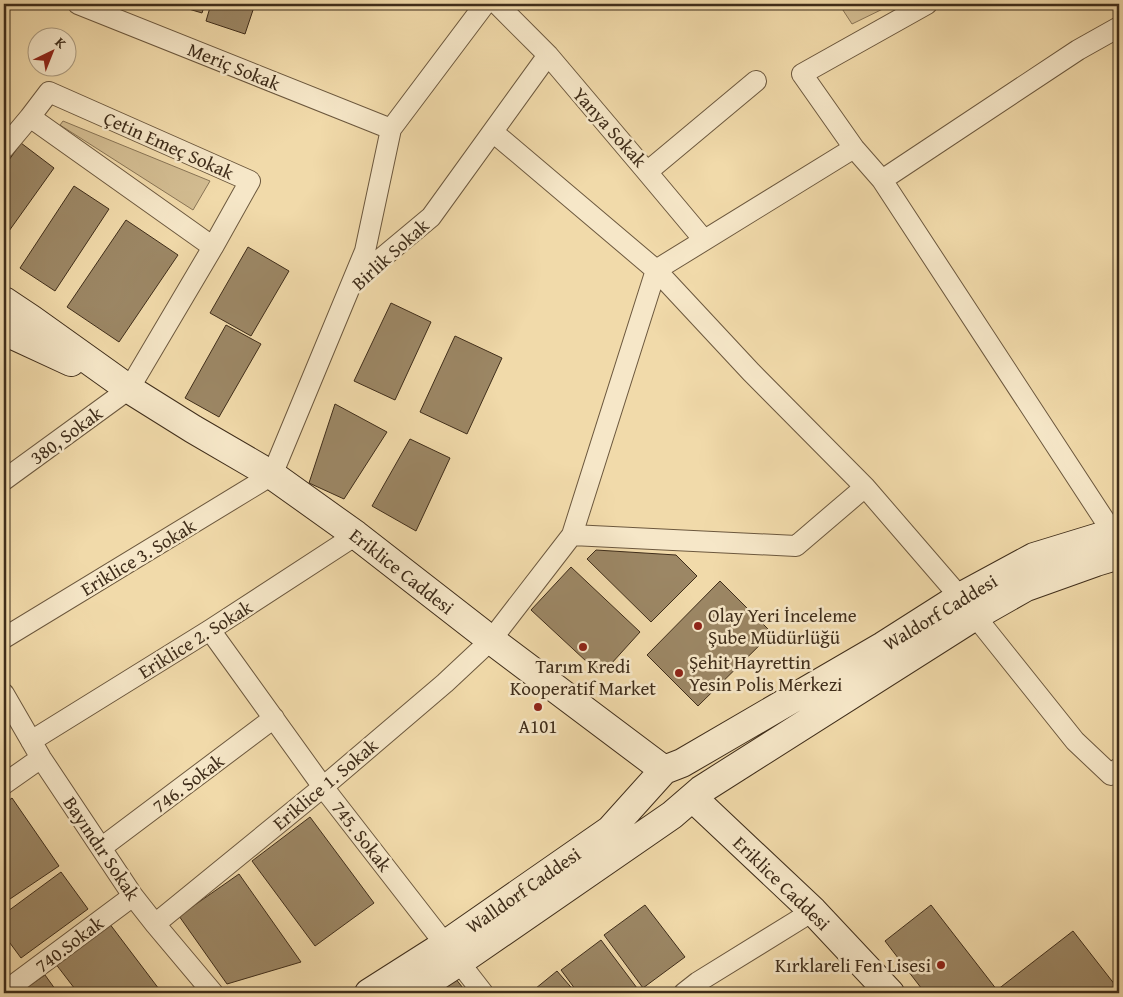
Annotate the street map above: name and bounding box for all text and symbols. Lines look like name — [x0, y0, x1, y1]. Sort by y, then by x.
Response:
north arrow — [28, 28, 78, 78]
text: K — [51, 32, 71, 53]
street label: Meriç Sokak — [184, 35, 285, 97]
street label: Yanya Sokak — [566, 81, 654, 174]
street label: Çetin Emeç Sokak — [99, 104, 239, 186]
street label: Birlik Sokak — [345, 211, 435, 296]
street label: 380, Sokak — [24, 399, 108, 471]
street label: Eriklice 3. Sokak — [75, 511, 201, 602]
street label: Eriklice Caddesi — [344, 521, 460, 621]
street label: Waldorf Caddesi — [877, 567, 1003, 657]
street label: Eriklice 2. Sokak — [133, 593, 258, 685]
place label: Olay Yeri İnceleme Şube Müdürlüğü — [708, 601, 857, 651]
marker: Olay Yeri İnceleme Şube Müdürlüğü — [692, 620, 704, 632]
marker: Tarım Kredi Kooperatif Market — [577, 641, 589, 653]
place label: Şehit Hayrettin Yesin Polis Merkezi — [689, 648, 842, 698]
place label: Tarım Kredi Kooperatif Market — [510, 652, 656, 702]
marker: Şehit Hayrettin Yesin Polis Merkezi — [673, 667, 685, 679]
marker: A101 — [532, 701, 544, 713]
place label: A101 — [519, 712, 557, 740]
street label: Eriklice 1. Sokak — [266, 731, 384, 836]
street label: 746. Sokak — [146, 746, 230, 819]
street label: Bayındır Sokak — [57, 790, 147, 906]
street label: 745. Sokak — [325, 794, 399, 878]
street label: Eriklice Caddesi — [727, 829, 837, 937]
street label: Walldorf Caddesi — [460, 840, 586, 940]
street label: 740.Sokak — [29, 909, 109, 979]
place label: Kırklareli Fen Lisesi — [775, 951, 931, 979]
marker: Kırklareli Fen Lisesi — [935, 959, 947, 971]

